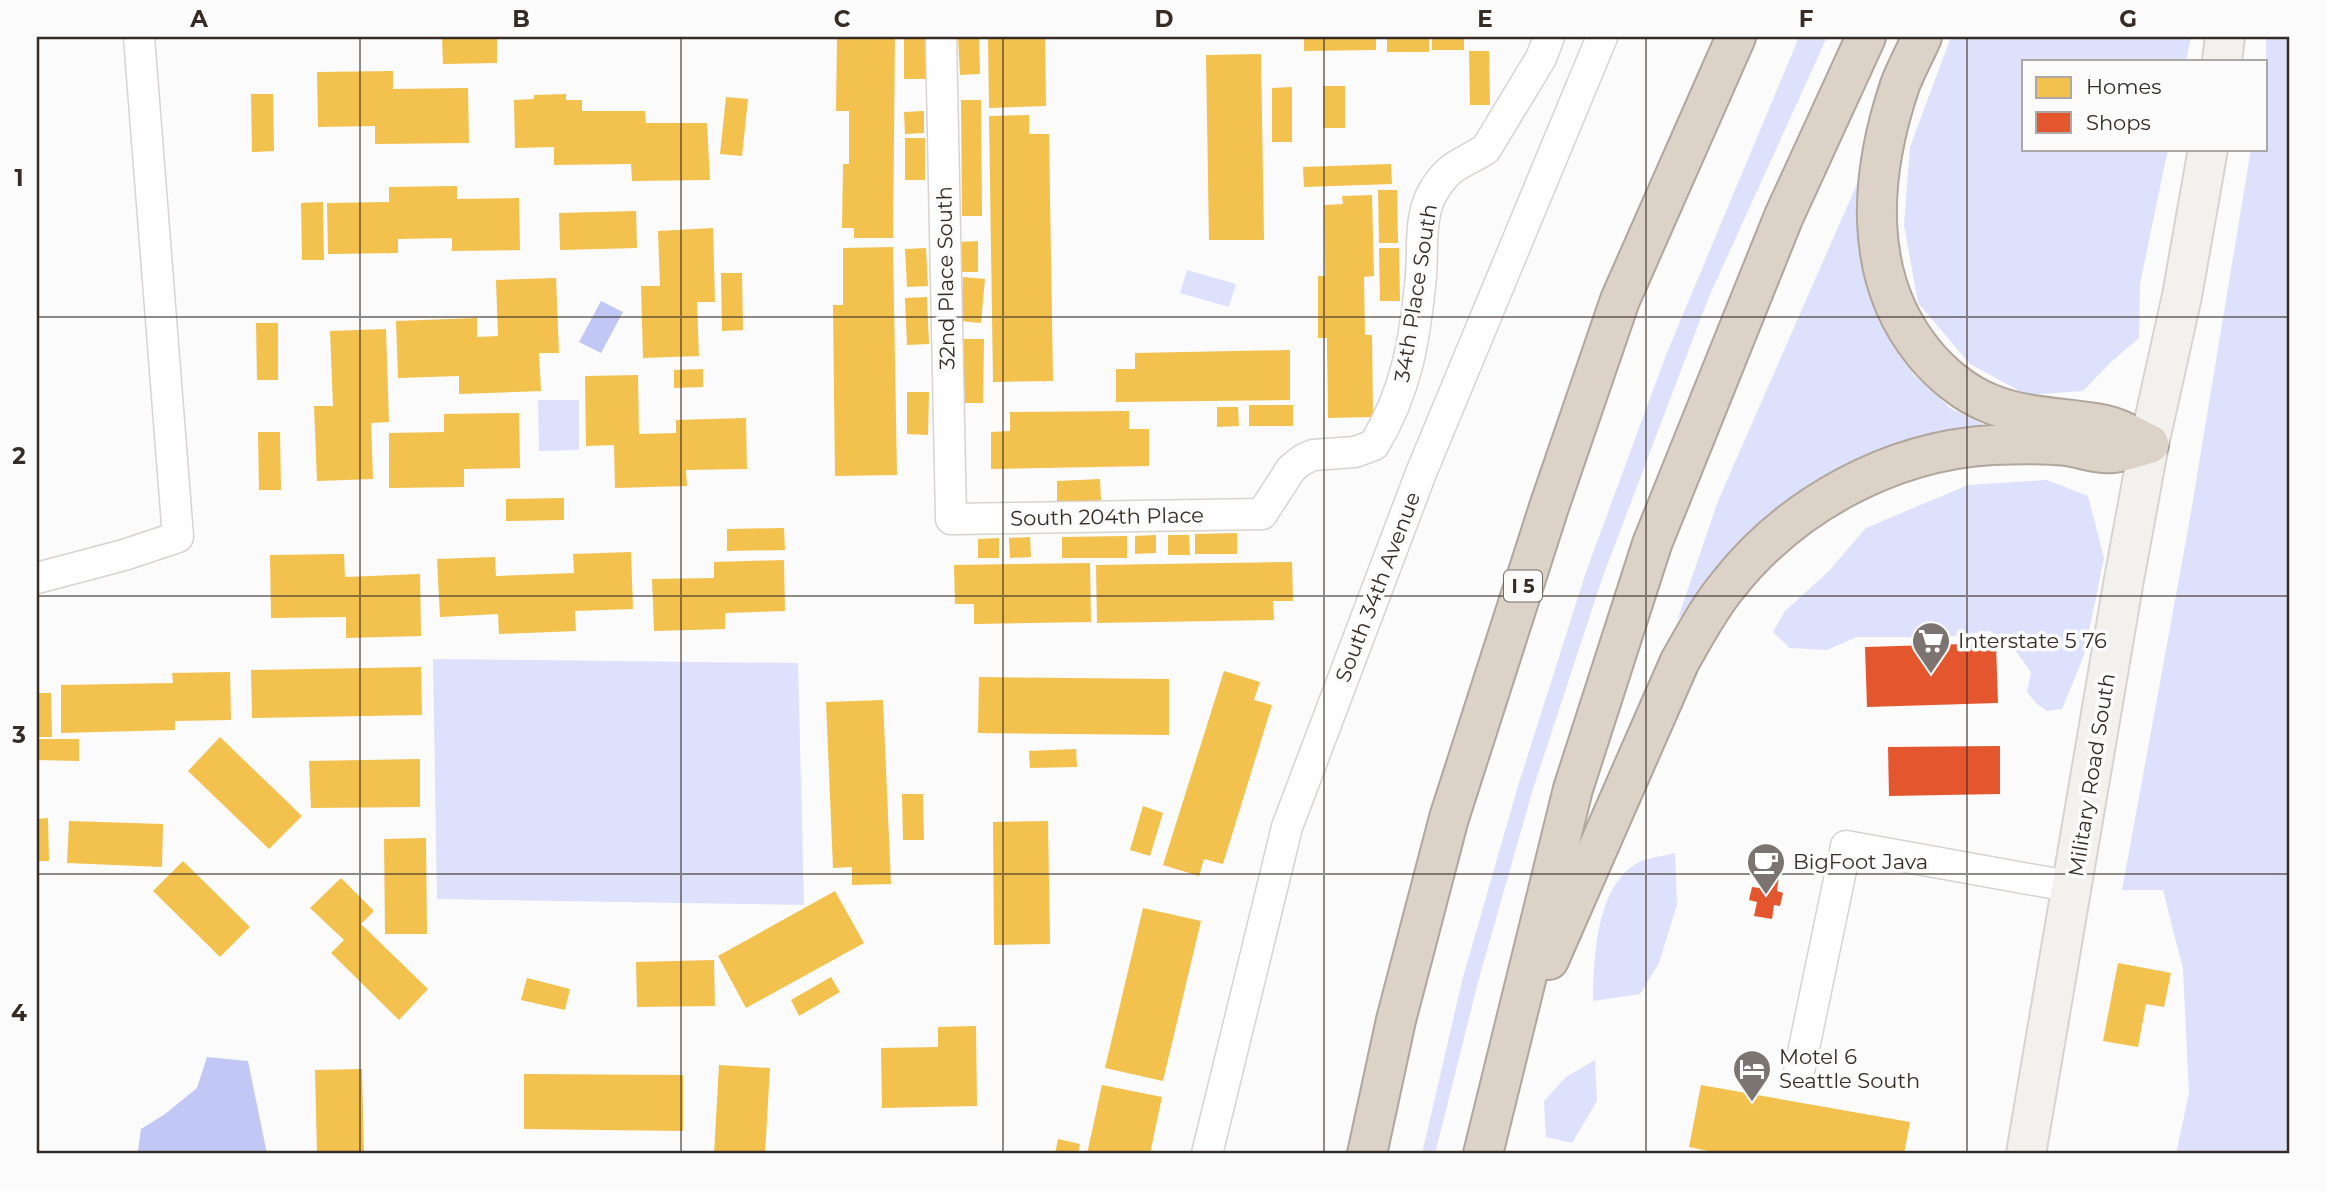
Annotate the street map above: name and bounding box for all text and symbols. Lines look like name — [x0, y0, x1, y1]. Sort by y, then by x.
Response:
text: A — [189, 5, 208, 33]
text: B — [512, 5, 530, 33]
text: C — [834, 5, 851, 33]
text: D — [1155, 5, 1174, 33]
text: E — [1477, 5, 1493, 33]
text: F — [1799, 5, 1814, 33]
text: G — [2119, 5, 2137, 33]
legend — [2022, 60, 2268, 150]
text: Homes — [2086, 74, 2161, 99]
text: Shops — [2086, 110, 2151, 135]
text: 1 — [14, 164, 24, 192]
street label: 32nd Place South — [931, 186, 960, 370]
street label: 34th Place South — [1389, 202, 1442, 384]
text: 2 — [12, 442, 26, 470]
street label: South 34th Avenue — [1330, 488, 1425, 685]
street label: South 204th Place — [1010, 502, 1204, 531]
road number: I 5 — [1504, 570, 1542, 601]
supermarket icon: Interstate 5 76 — [1910, 620, 1952, 675]
place label: Interstate 5 76 — [1958, 628, 2107, 653]
street label: Military Road South — [2063, 671, 2120, 879]
text: 3 — [11, 721, 26, 749]
cafe icon: BigFoot Java — [1745, 841, 1787, 896]
place label: BigFoot Java — [1793, 849, 1928, 874]
text: 4 — [11, 999, 27, 1027]
place label: Motel 6 Seattle South — [1779, 1044, 1920, 1093]
hotel icon: Motel 6 Seattle South — [1731, 1048, 1773, 1103]

